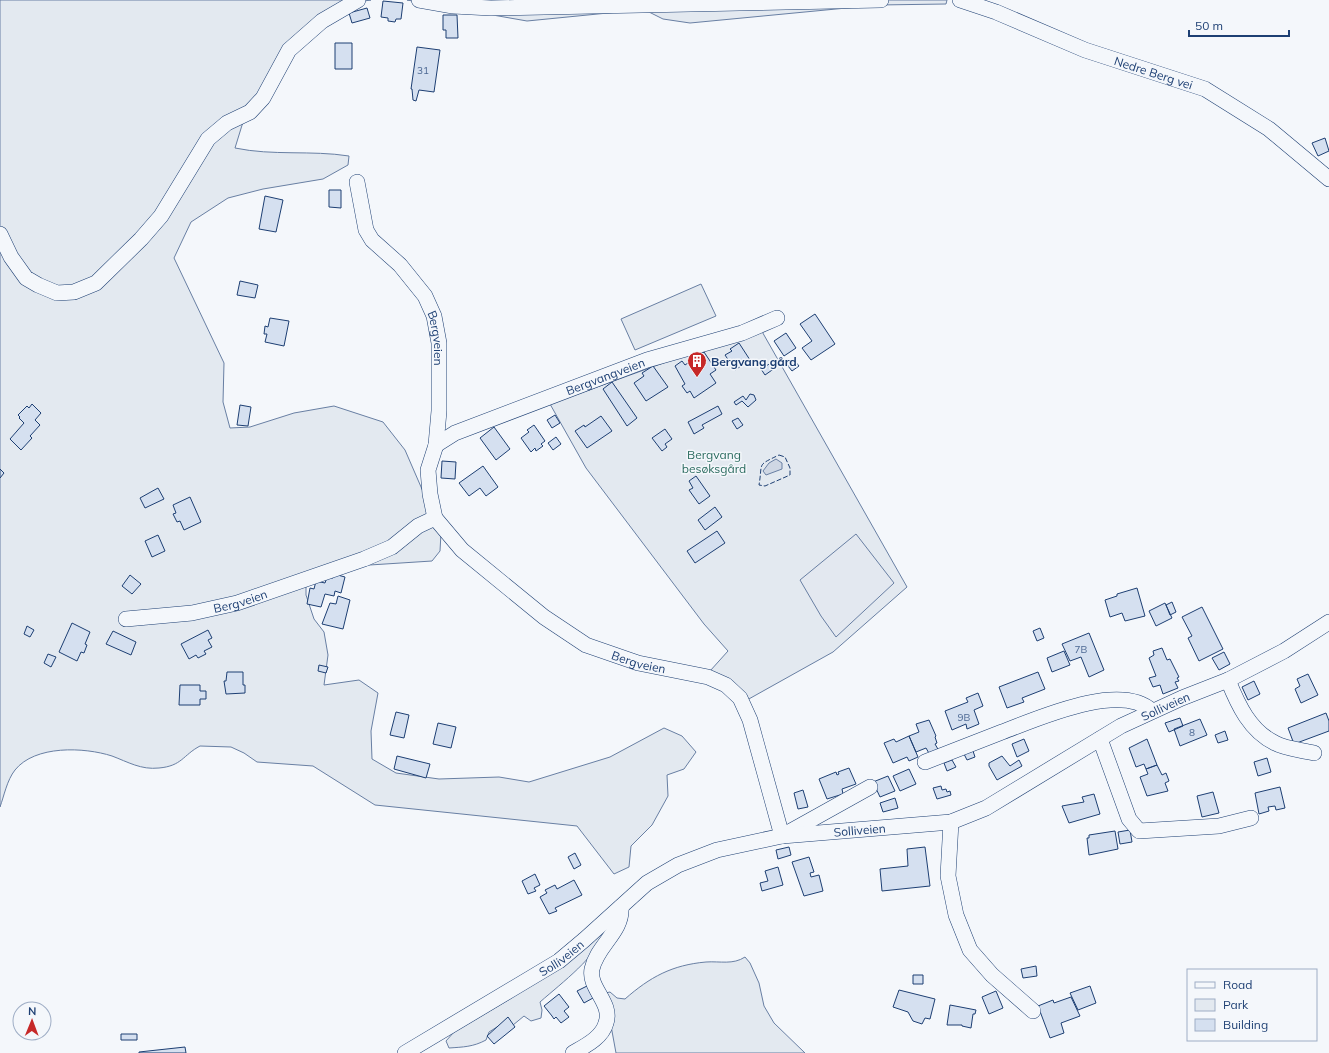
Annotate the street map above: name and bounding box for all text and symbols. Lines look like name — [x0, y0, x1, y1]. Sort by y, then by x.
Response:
scale bar — [1189, 12, 1289, 38]
text: 50 m — [1195, 18, 1223, 33]
street label: Nedre Berg vei — [1113, 53, 1195, 92]
house number: 31 — [417, 64, 429, 77]
street label: Bergveien — [425, 308, 447, 365]
building icon: Bergvang gård — [686, 350, 708, 378]
street label: Bergvangveien — [563, 354, 647, 398]
place label: Bergvang gård — [711, 354, 797, 369]
park label: Bergvang besøksgård — [682, 447, 746, 476]
street label: Bergveien — [212, 586, 269, 616]
house number: 7B — [1075, 643, 1088, 656]
street label: Bergveien — [610, 647, 667, 676]
street label: Solliveien — [1138, 688, 1192, 723]
house number: 9B — [958, 711, 971, 724]
house number: 8 — [1189, 726, 1195, 739]
street label: Solliveien — [833, 820, 886, 839]
street label: Solliveien — [536, 936, 587, 979]
legend — [1187, 969, 1317, 1041]
text: Road — [1223, 977, 1252, 992]
text: Park — [1223, 997, 1249, 1012]
north arrow — [12, 1001, 52, 1041]
text: N — [28, 1004, 36, 1018]
text: Building — [1223, 1017, 1268, 1032]

